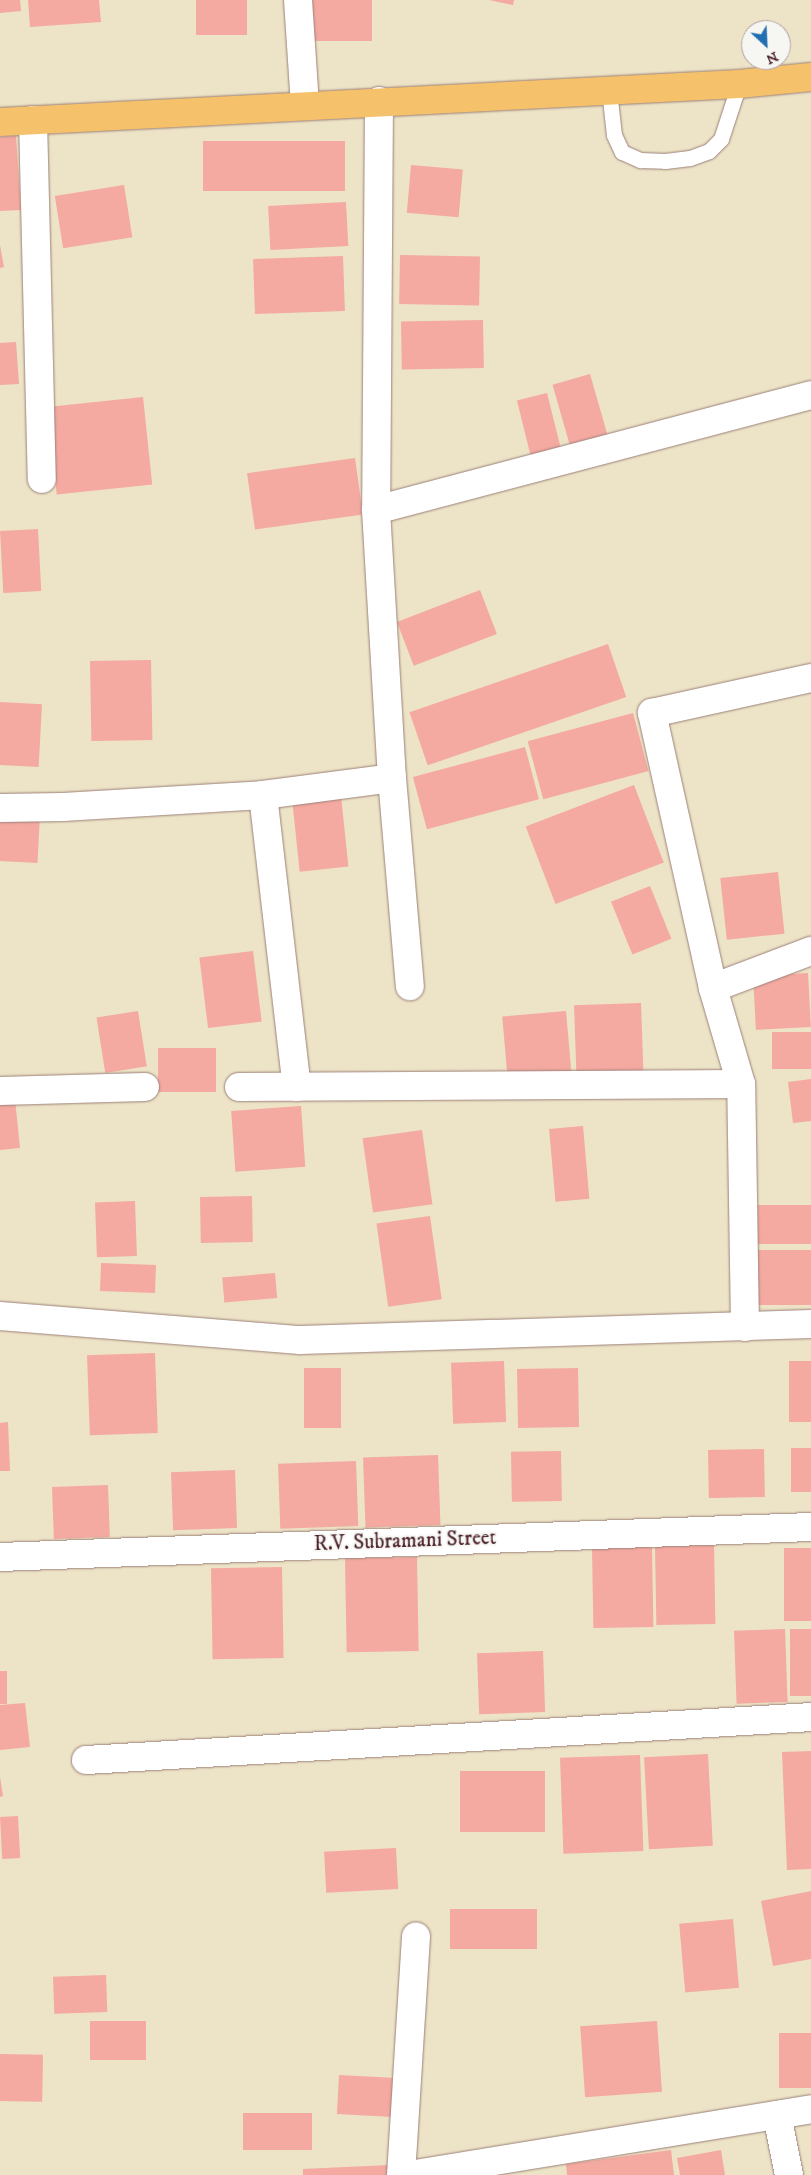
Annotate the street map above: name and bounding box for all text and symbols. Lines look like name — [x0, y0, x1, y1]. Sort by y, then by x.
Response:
north arrow — [741, 20, 791, 70]
text: N — [763, 47, 781, 68]
street label: R.V. Subramani Street — [313, 1525, 497, 1557]

